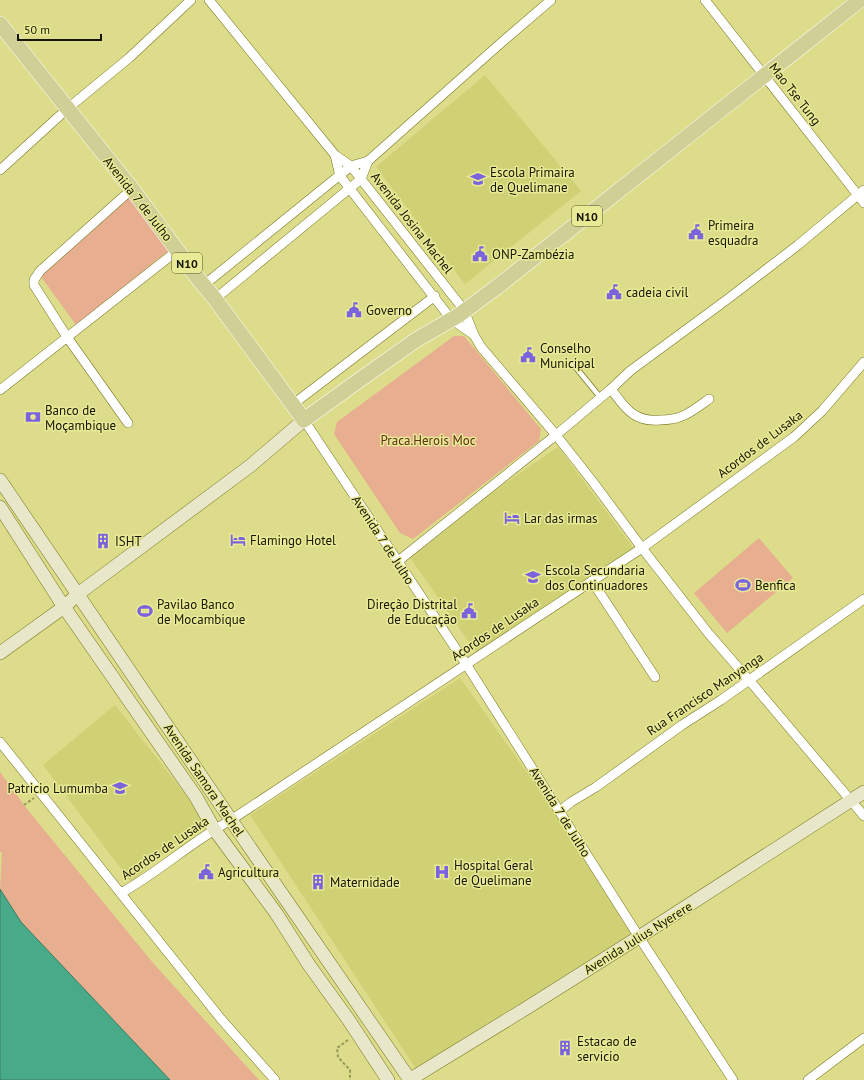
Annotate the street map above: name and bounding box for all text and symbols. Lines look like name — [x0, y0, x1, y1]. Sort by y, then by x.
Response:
scale bar — [18, 16, 101, 42]
text: 50 m — [24, 22, 50, 37]
street label: Mao Tse Tung — [765, 59, 825, 129]
street label: Avenida 7 de Julho — [100, 153, 176, 245]
place label: Escola Primaira de Quelimane — [490, 164, 575, 196]
street label: Avenida Josina Machel — [367, 169, 457, 277]
school or university icon: Escola Primaira de Quelimane — [469, 170, 487, 188]
road number: N10 — [572, 206, 602, 226]
place label: Primeira esquadra — [708, 217, 758, 249]
public building icon: Primeira esquadra — [687, 223, 705, 241]
public building icon: ONP-Zambézia — [471, 245, 489, 263]
place label: ONP-Zambézia — [492, 246, 575, 263]
road number: N10 — [172, 253, 202, 273]
public building icon: cadeia civil — [605, 283, 623, 301]
place label: cadeia civil — [626, 284, 688, 301]
public building icon: Governo — [345, 301, 363, 319]
place label: Governo — [366, 302, 412, 319]
place label: Conselho Municipal — [540, 340, 595, 372]
public building icon: Conselho Municipal — [519, 346, 537, 364]
place label: Banco de Moçambique — [45, 402, 116, 434]
street label: Acordos de Lusaka — [714, 406, 806, 482]
bank icon: Banco de Moçambique — [24, 408, 42, 426]
park label: Praca.Herois Moc — [380, 432, 476, 449]
street label: Avenida 7 de Julho — [348, 492, 418, 588]
hotel icon: Lar das irmas — [503, 509, 521, 527]
place label: Lar das irmas — [524, 510, 598, 527]
hotel icon: Flamingo Hotel — [229, 531, 247, 549]
building icon: ISHT — [94, 532, 112, 550]
place label: Flamingo Hotel — [250, 532, 336, 549]
place label: ISHT — [115, 533, 142, 550]
place label: Escola Secundaria dos Continuadores — [545, 562, 648, 594]
school or university icon: Escola Secundaria dos Continuadores — [524, 568, 542, 586]
sports icon: Benfica — [734, 576, 752, 594]
place label: Benfica — [755, 577, 796, 594]
street label: Acordos de Lusaka — [448, 593, 542, 665]
place label: Pavilao Banco de Mocambique — [157, 596, 245, 628]
place label: Direção Distrital de Educação — [367, 596, 457, 628]
sports icon: Pavilao Banco de Mocambique — [136, 602, 154, 620]
public building icon: Direção Distrital de Educação — [460, 602, 478, 620]
street label: Rua Francisco Manyanga — [643, 649, 767, 739]
street label: Avenida Samora Machel — [160, 720, 248, 840]
street label: Avenida 7 de Julho — [526, 764, 595, 860]
school or university icon: Patricio Lumumba — [111, 779, 129, 797]
place label: Patricio Lumumba — [8, 780, 108, 797]
street label: Acordos de Lusaka — [118, 812, 212, 884]
place label: Hospital Geral de Quelimane — [454, 857, 533, 889]
public building icon: Agricultura — [197, 863, 215, 881]
hospital icon: Hospital Geral de Quelimane — [433, 863, 451, 881]
place label: Agricultura — [218, 864, 279, 881]
building icon: Maternidade — [309, 873, 327, 891]
place label: Maternidade — [330, 874, 400, 891]
street label: Avenida Julius Nyerere — [581, 898, 695, 978]
place label: Estacao de servicio — [577, 1033, 637, 1065]
building icon: Estacao de servicio — [556, 1039, 574, 1057]

